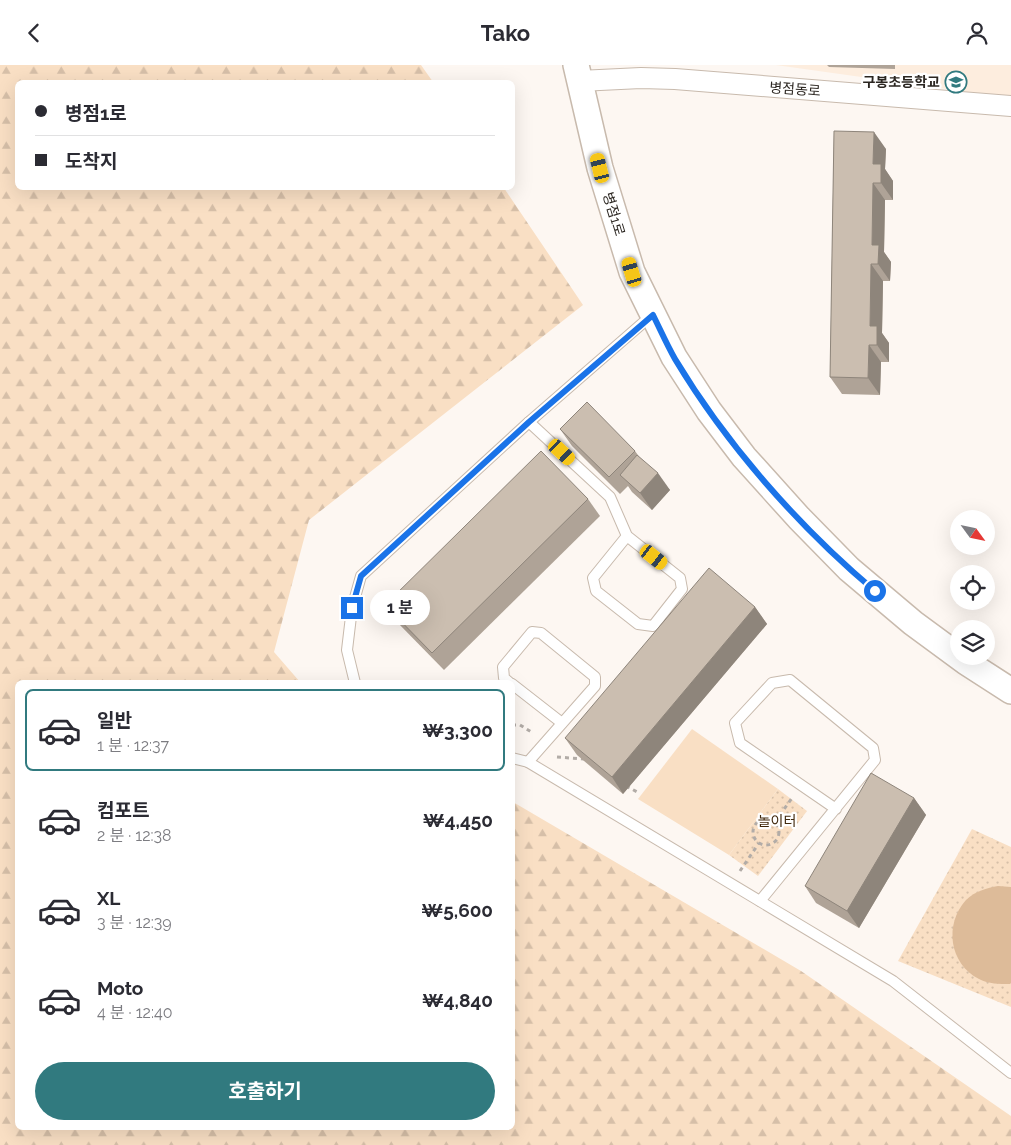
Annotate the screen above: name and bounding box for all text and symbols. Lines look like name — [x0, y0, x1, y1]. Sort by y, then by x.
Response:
icon: back — [20, 19, 48, 47]
icon: person — [963, 19, 991, 47]
text: Tako — [481, 20, 530, 46]
school or university icon: 구봉초등학교 — [944, 70, 968, 94]
place label: 구봉초등학교 — [863, 74, 940, 90]
street label: 병점동로 — [769, 79, 821, 99]
text: 병점1로 — [65, 102, 127, 124]
text: 도착지 — [65, 150, 117, 172]
car — [589, 152, 610, 184]
street label: 병점1로 — [600, 190, 628, 238]
car — [620, 255, 643, 289]
car — [545, 436, 578, 468]
north arrow — [950, 510, 995, 555]
map controls — [950, 510, 995, 665]
car — [637, 542, 670, 572]
button: locate — [950, 565, 995, 610]
route start — [864, 580, 886, 602]
callout: 1 분 — [370, 591, 430, 625]
route end — [341, 597, 363, 619]
text: 1 분 — [387, 598, 413, 617]
button: layers — [950, 620, 995, 665]
icon: car — [37, 708, 82, 753]
text: 일반 — [97, 709, 132, 731]
text: ₩3,300 — [422, 719, 493, 741]
text: 1 분 · 12:37 — [97, 736, 169, 755]
icon: car — [37, 798, 82, 843]
text: 컴포트 — [97, 799, 149, 821]
text: ₩4,450 — [423, 809, 493, 831]
park label: 놀이터 — [758, 813, 796, 829]
text: 2 분 · 12:38 — [97, 826, 172, 845]
text: XL — [97, 887, 120, 909]
icon: car — [37, 888, 82, 933]
text: ₩5,600 — [421, 899, 493, 921]
text: 3 분 · 12:39 — [97, 913, 172, 932]
text: Moto — [97, 977, 143, 999]
icon: car — [37, 978, 82, 1023]
text: ₩4,840 — [422, 989, 493, 1011]
text: 4 분 · 12:40 — [97, 1003, 172, 1022]
button: 호출하기 — [35, 1062, 495, 1120]

